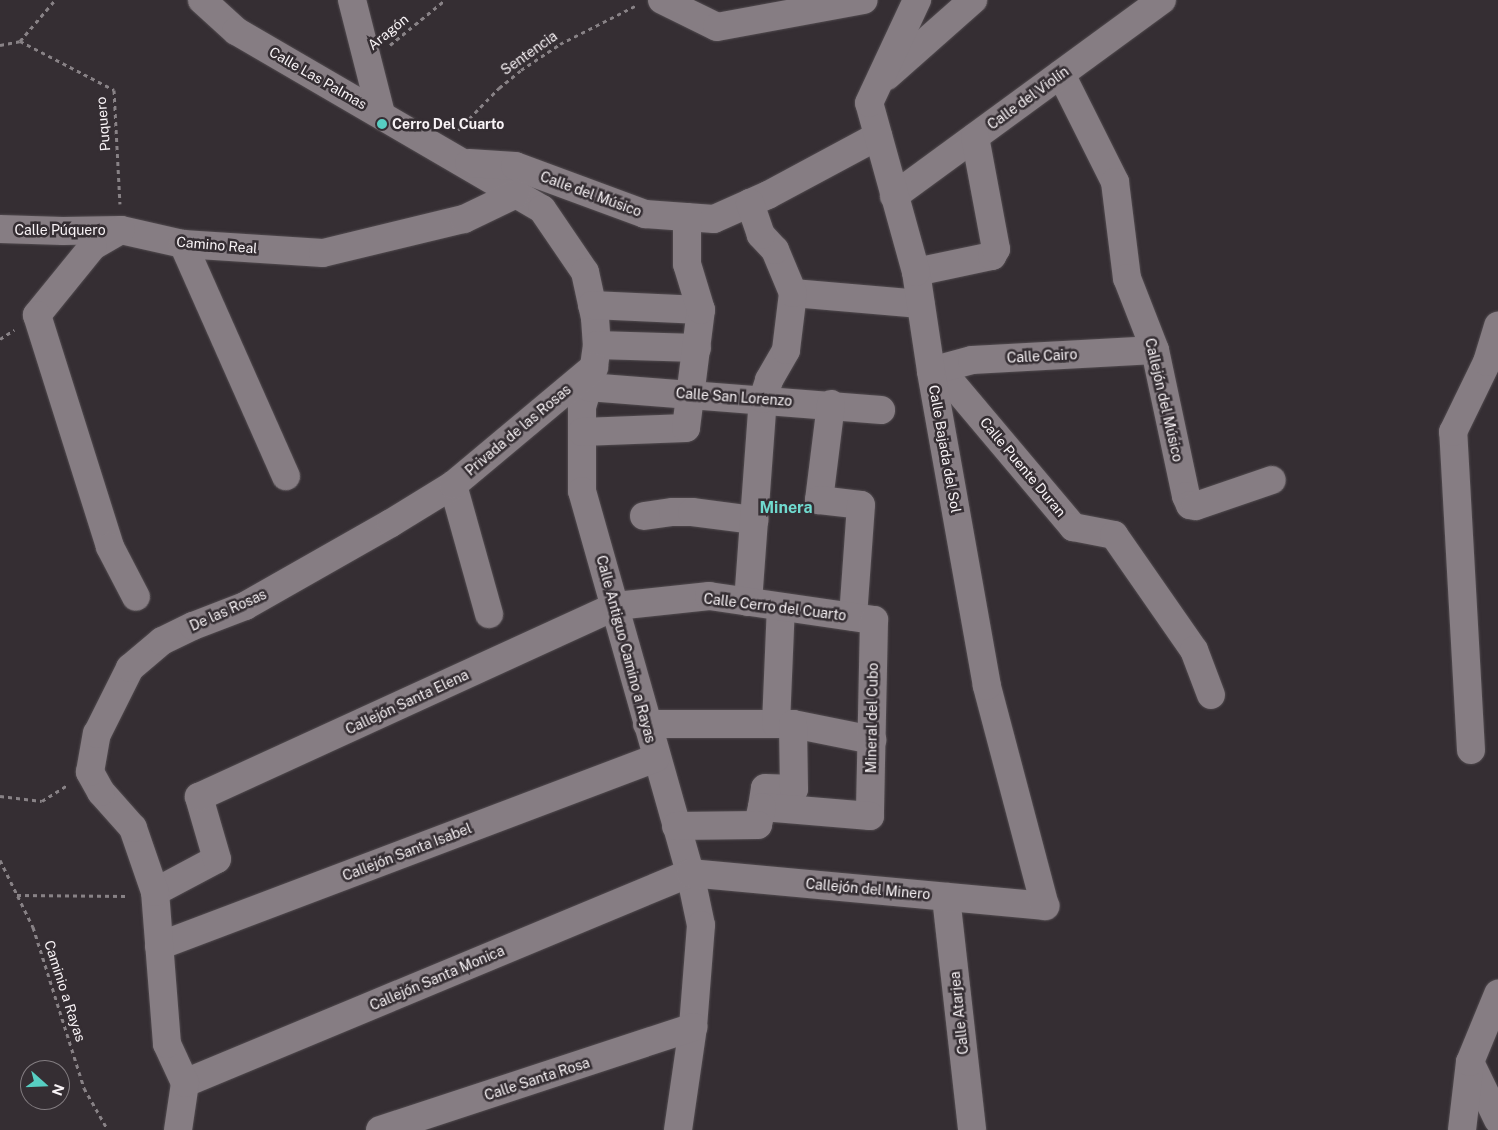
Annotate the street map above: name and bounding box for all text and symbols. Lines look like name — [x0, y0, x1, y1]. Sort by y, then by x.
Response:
street label: Aragón — [364, 11, 412, 53]
street label: Sentencia — [498, 27, 560, 79]
street label: Calle Las Palmas — [266, 43, 370, 113]
street label: Calle del Violín — [984, 63, 1072, 133]
street label: Puquero — [92, 96, 114, 152]
place label: Cerro Del Cuarto — [392, 116, 504, 132]
marker: Cerro Del Cuarto — [376, 118, 388, 130]
street label: Calle del Músico — [538, 168, 644, 220]
street label: Calle Púquero — [14, 222, 106, 238]
street label: Camino Real — [176, 233, 258, 257]
street label: Callejón del Músico — [1142, 336, 1186, 464]
street label: Calle Cairo — [1006, 346, 1078, 366]
street label: Privada de las Rosas — [462, 381, 574, 479]
street label: Calle Bajada del Sol — [925, 384, 965, 514]
street label: Calle San Lorenzo — [675, 385, 793, 409]
street label: Calle Puente Duran — [976, 414, 1070, 520]
district label: Minera — [759, 498, 813, 518]
street label: Calle Antiguo Camino a Rayas — [593, 553, 659, 745]
street label: De las Rosas — [187, 586, 269, 634]
street label: Calle Cerro del Cuarto — [702, 590, 848, 624]
street label: Mineral del Cubo — [863, 663, 881, 773]
street label: Callejón Santa Elena — [343, 666, 471, 738]
street label: Callejón Santa Isabel — [340, 820, 474, 884]
street label: Callejón del Minero — [805, 875, 931, 903]
street label: Caminio a Rayas — [41, 938, 89, 1044]
street label: Callejón Santa Monica — [367, 942, 507, 1014]
street label: Calle Atarjea — [946, 971, 972, 1055]
street label: Calle Santa Rosa — [482, 1054, 592, 1104]
north arrow — [20, 1060, 70, 1110]
text: N — [49, 1082, 68, 1098]

